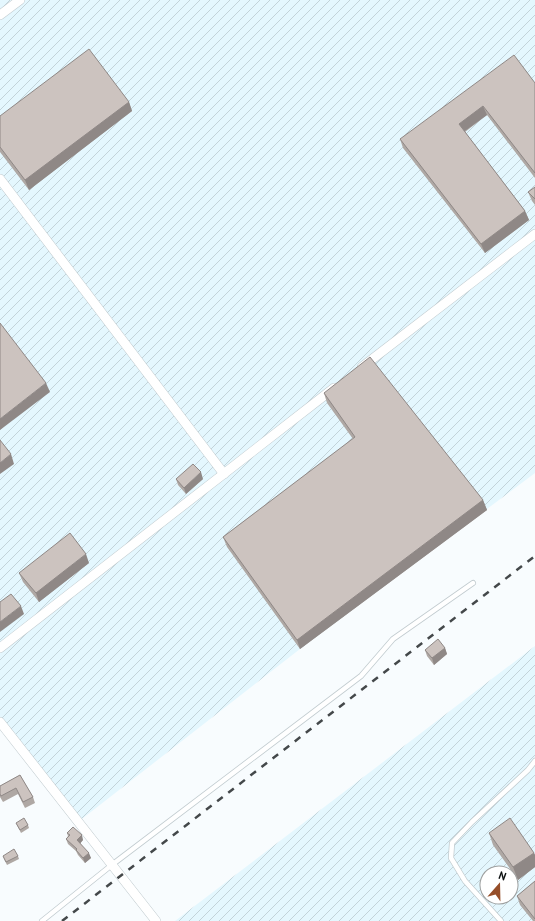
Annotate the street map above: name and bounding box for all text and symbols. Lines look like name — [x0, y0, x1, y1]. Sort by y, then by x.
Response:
north arrow — [479, 865, 519, 905]
text: N — [497, 868, 508, 883]

